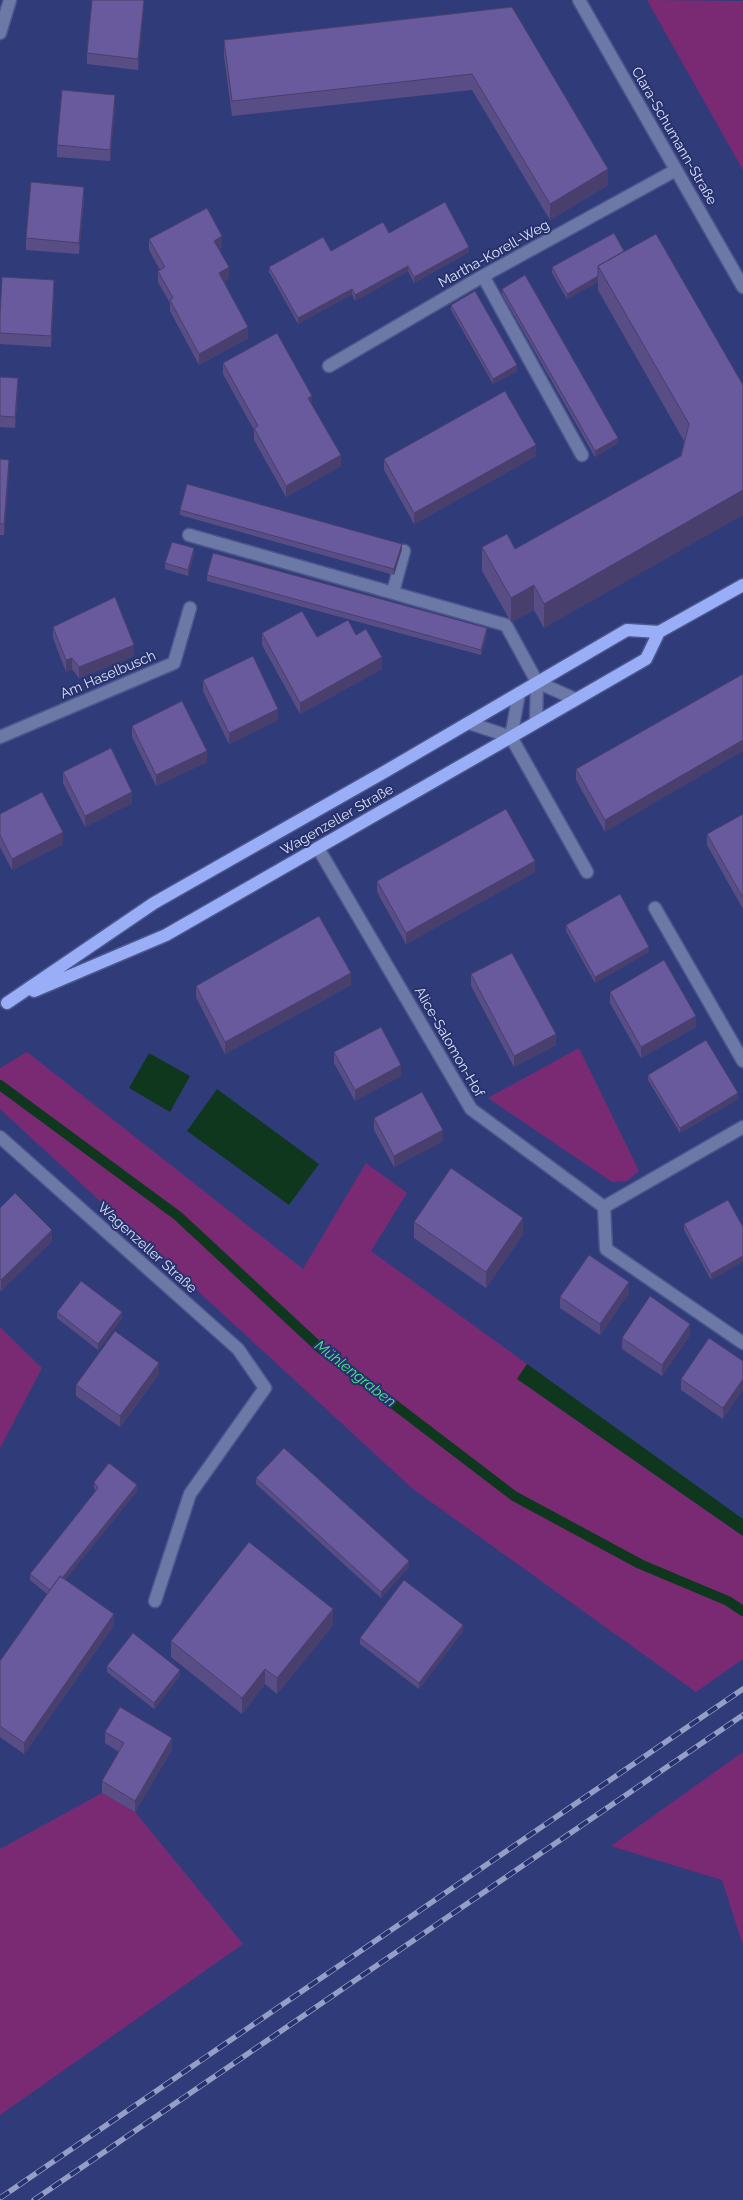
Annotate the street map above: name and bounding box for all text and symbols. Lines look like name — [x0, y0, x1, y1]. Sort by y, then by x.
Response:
street label: Clara-Schumann-Straße — [628, 64, 720, 208]
street label: Martha-Korell-Weg — [436, 217, 552, 291]
street label: Am Haselbusch — [58, 647, 158, 703]
street label: Wagenzeller Straße — [278, 781, 396, 859]
street label: Alice-Salomon-Hof — [411, 984, 487, 1100]
street label: Wagenzeller Straße — [94, 1199, 200, 1297]
water label: Mühlengraben — [311, 1337, 399, 1411]

